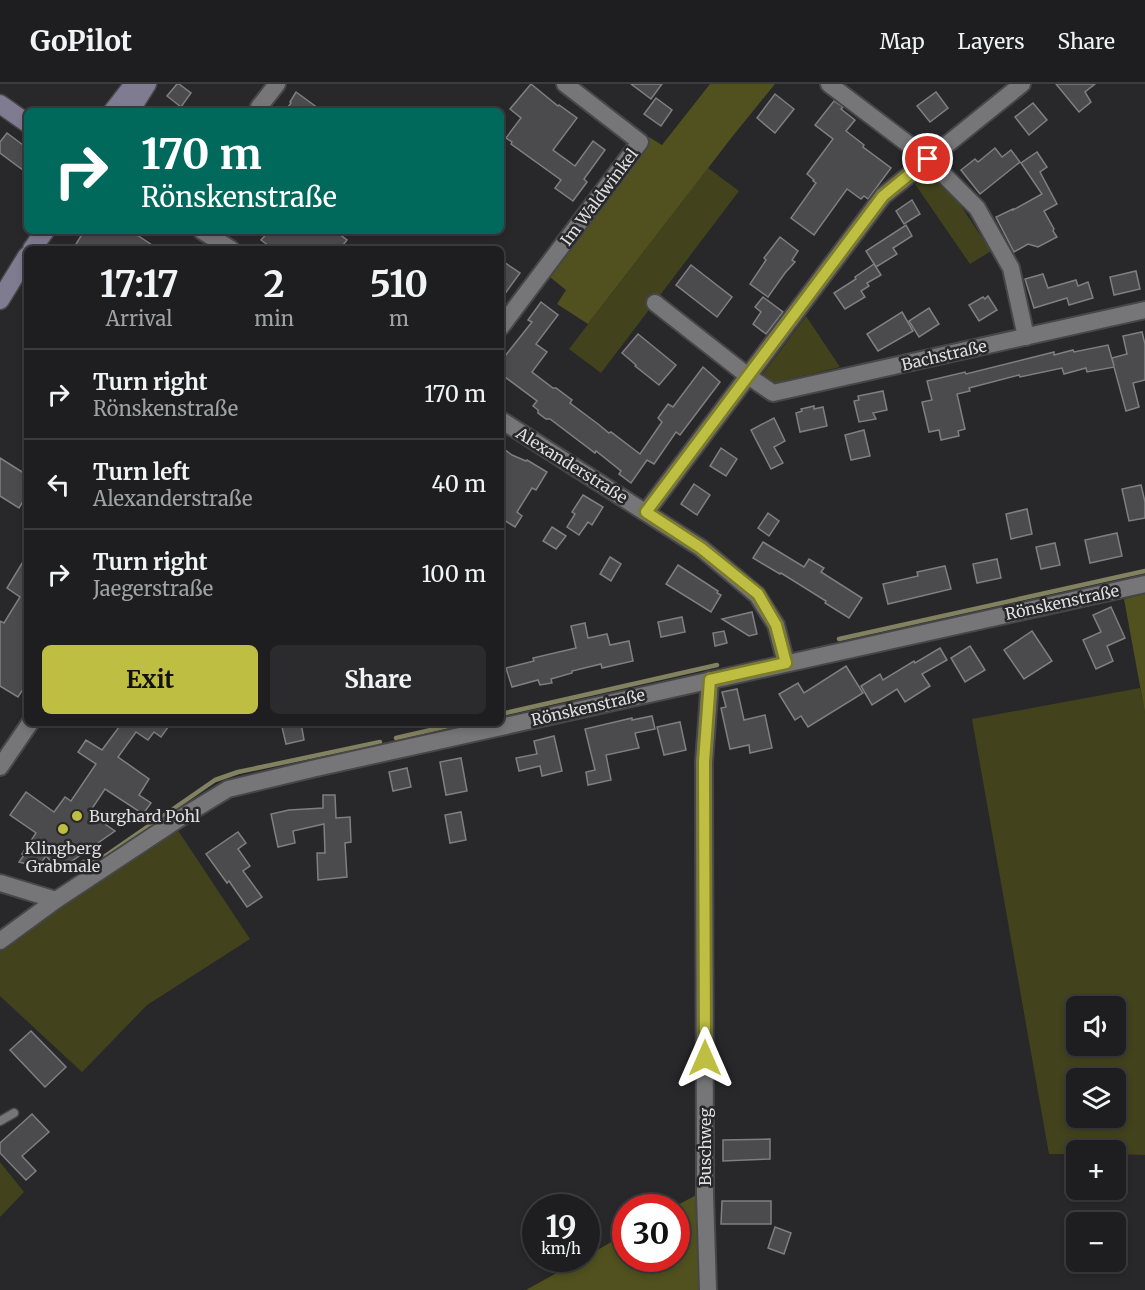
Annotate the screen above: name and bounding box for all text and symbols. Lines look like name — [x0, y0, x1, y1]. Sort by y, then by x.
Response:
text: GoPilot — [30, 23, 132, 59]
text: Map — [880, 28, 925, 55]
text: Layers — [958, 28, 1025, 55]
text: Share — [1058, 28, 1115, 55]
text: 170 m — [141, 128, 262, 180]
icon: right — [42, 132, 120, 210]
pin — [902, 133, 953, 184]
icon: arrive — [911, 142, 944, 175]
street label: Im Waldwinkel — [556, 144, 642, 249]
text: Rönskenstraße — [141, 180, 337, 214]
text: 17:17 — [100, 262, 179, 307]
text: 2 — [264, 262, 285, 307]
text: 510 — [370, 262, 428, 307]
text: Arrival — [106, 306, 173, 331]
text: min — [254, 306, 294, 331]
text: m — [389, 306, 409, 331]
street label: Bachstraße — [899, 335, 989, 375]
text: Turn right — [93, 368, 207, 396]
icon: right — [42, 378, 75, 411]
text: 170 m — [424, 380, 486, 408]
text: Rönskenstraße — [93, 396, 238, 421]
street label: Alexanderstraße — [512, 422, 631, 507]
text: Turn left — [93, 458, 190, 486]
icon: left — [42, 468, 75, 501]
text: 40 m — [431, 470, 486, 498]
text: Alexanderstraße — [93, 486, 252, 511]
text: Turn right — [93, 548, 207, 576]
icon: right — [42, 558, 75, 591]
text: 100 m — [421, 560, 486, 588]
text: Jaegerstraße — [93, 576, 213, 601]
street label: Rönskenstraße — [1003, 580, 1121, 624]
button: Exit — [42, 645, 258, 714]
button: Share — [270, 645, 486, 714]
street label: Rönskenstraße — [529, 684, 647, 730]
place label: Burghard Pohl — [89, 806, 200, 826]
marker: Burghard Pohl — [70, 809, 84, 823]
marker: Klingberg Grabmale — [56, 822, 70, 836]
place label: Klingberg Grabmale — [25, 838, 102, 876]
map controls — [1066, 996, 1126, 1272]
button: sound — [1066, 996, 1126, 1056]
position arrow — [673, 1026, 737, 1090]
button: layers — [1066, 1068, 1126, 1128]
street label: Buschweg — [695, 1108, 715, 1186]
button: + — [1066, 1140, 1126, 1200]
speed limit sign: 30 — [612, 1194, 690, 1272]
text: 19 — [545, 1207, 577, 1245]
button: − — [1066, 1212, 1126, 1272]
text: km/h — [541, 1239, 581, 1258]

